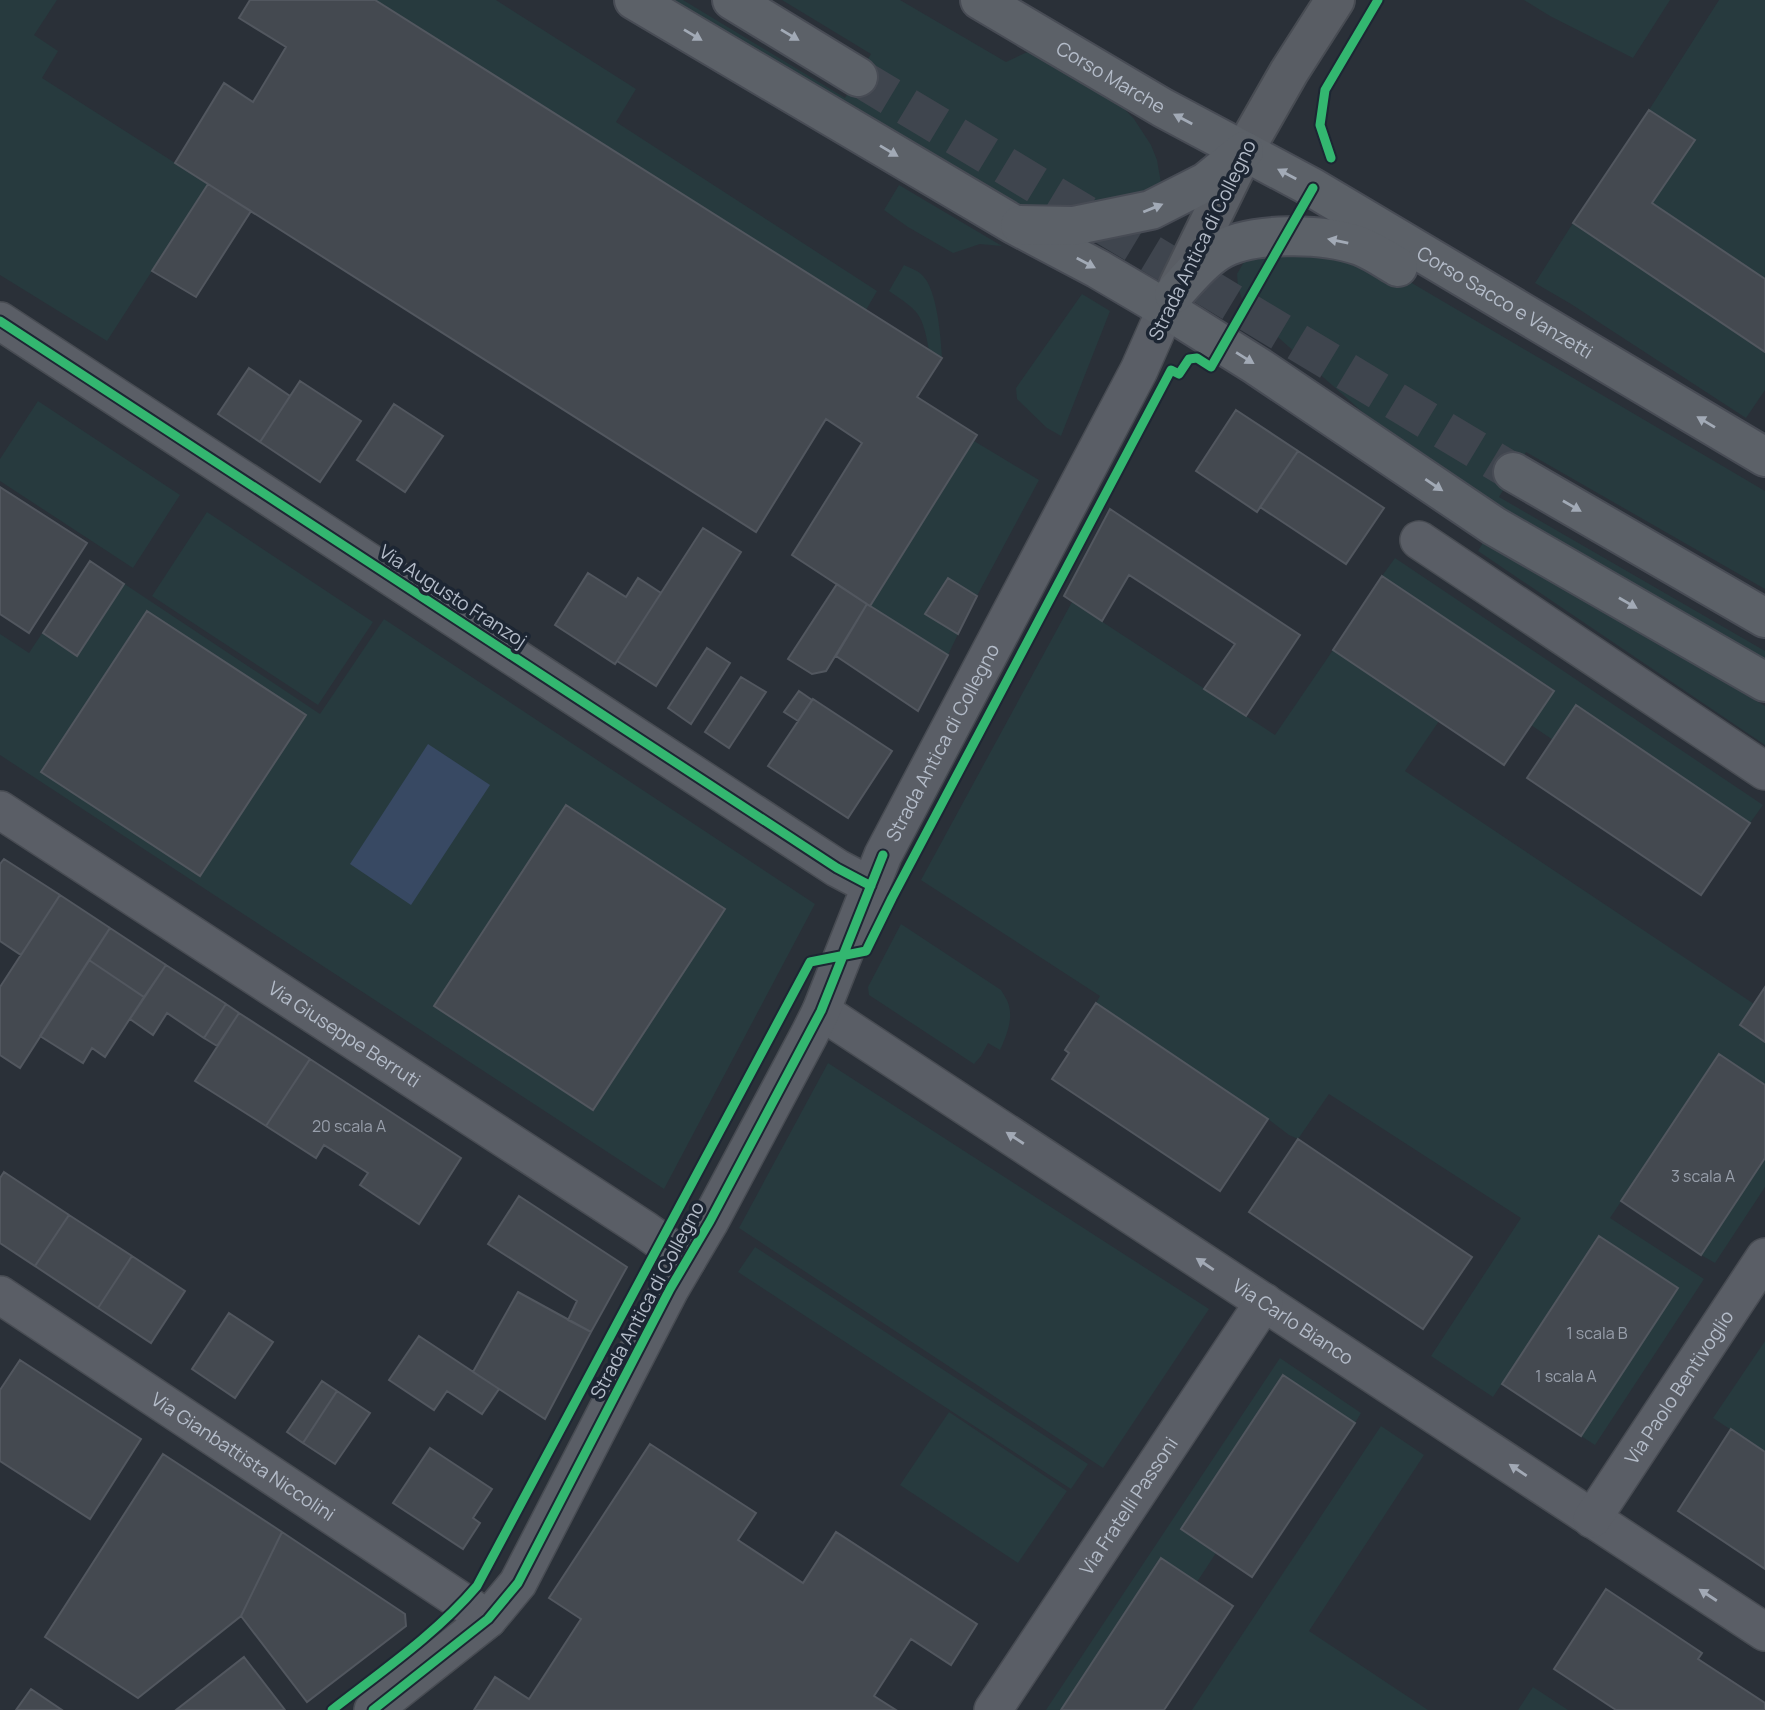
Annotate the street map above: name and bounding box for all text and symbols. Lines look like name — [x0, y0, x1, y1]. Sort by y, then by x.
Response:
one-way arrow — [683, 29, 702, 41]
one-way arrow — [781, 29, 800, 42]
street label: Corso Marche — [1052, 35, 1170, 120]
one-way arrow — [1173, 113, 1193, 125]
street label: Strada Antica di Collegno — [1142, 135, 1262, 345]
one-way arrow — [879, 144, 898, 157]
one-way arrow — [1277, 168, 1297, 180]
one-way arrow — [1142, 203, 1163, 214]
one-way arrow — [1327, 235, 1349, 246]
street label: Corso Sacco e Vanzetti — [1412, 240, 1598, 365]
one-way arrow — [1077, 257, 1096, 269]
one-way arrow — [1235, 352, 1255, 365]
one-way arrow — [1697, 416, 1716, 428]
one-way arrow — [1425, 478, 1443, 492]
one-way arrow — [1562, 500, 1582, 512]
street label: Via Augusto Franzoj — [374, 538, 532, 654]
one-way arrow — [1618, 597, 1638, 609]
street label: Strada Antica di Collegno — [879, 639, 1005, 846]
street label: Via Giuseppe Berruti — [263, 975, 426, 1093]
house number: 20 scala A — [312, 1115, 386, 1137]
one-way arrow — [1006, 1132, 1025, 1145]
house number: 3 scala A — [1671, 1165, 1735, 1187]
street label: Strada Antica di Collegno — [584, 1197, 710, 1403]
one-way arrow — [1196, 1257, 1215, 1270]
street label: Via Carlo Bianco — [1227, 1272, 1359, 1371]
street label: Via Paolo Bentivoglio — [1619, 1305, 1740, 1469]
house number: 1 scala B — [1566, 1322, 1628, 1344]
house number: 1 scala A — [1535, 1365, 1597, 1387]
street label: Via Gianbattista Niccolini — [146, 1386, 340, 1527]
street label: Via Fratelli Passoni — [1073, 1432, 1184, 1580]
one-way arrow — [1509, 1463, 1527, 1477]
one-way arrow — [1699, 1588, 1717, 1602]

